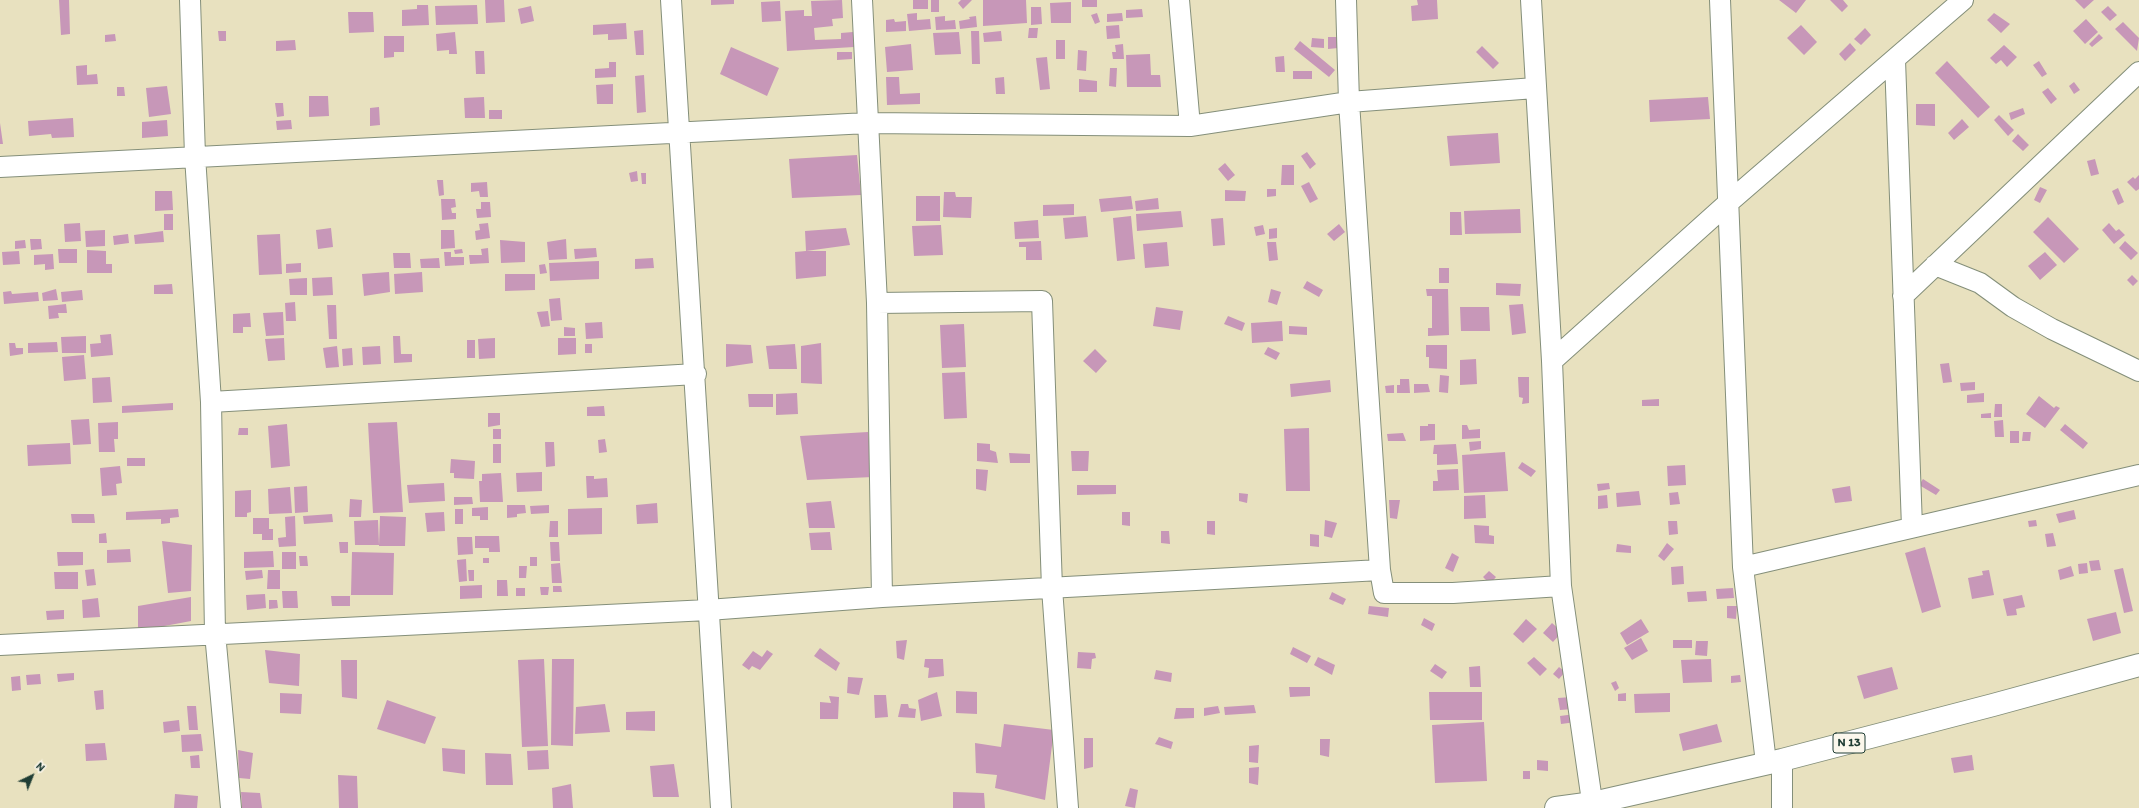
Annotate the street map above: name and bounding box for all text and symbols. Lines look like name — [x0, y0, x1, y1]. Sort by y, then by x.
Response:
road number: N 13 — [1833, 733, 1865, 753]
north arrow — [12, 756, 52, 796]
text: N — [33, 760, 48, 774]

